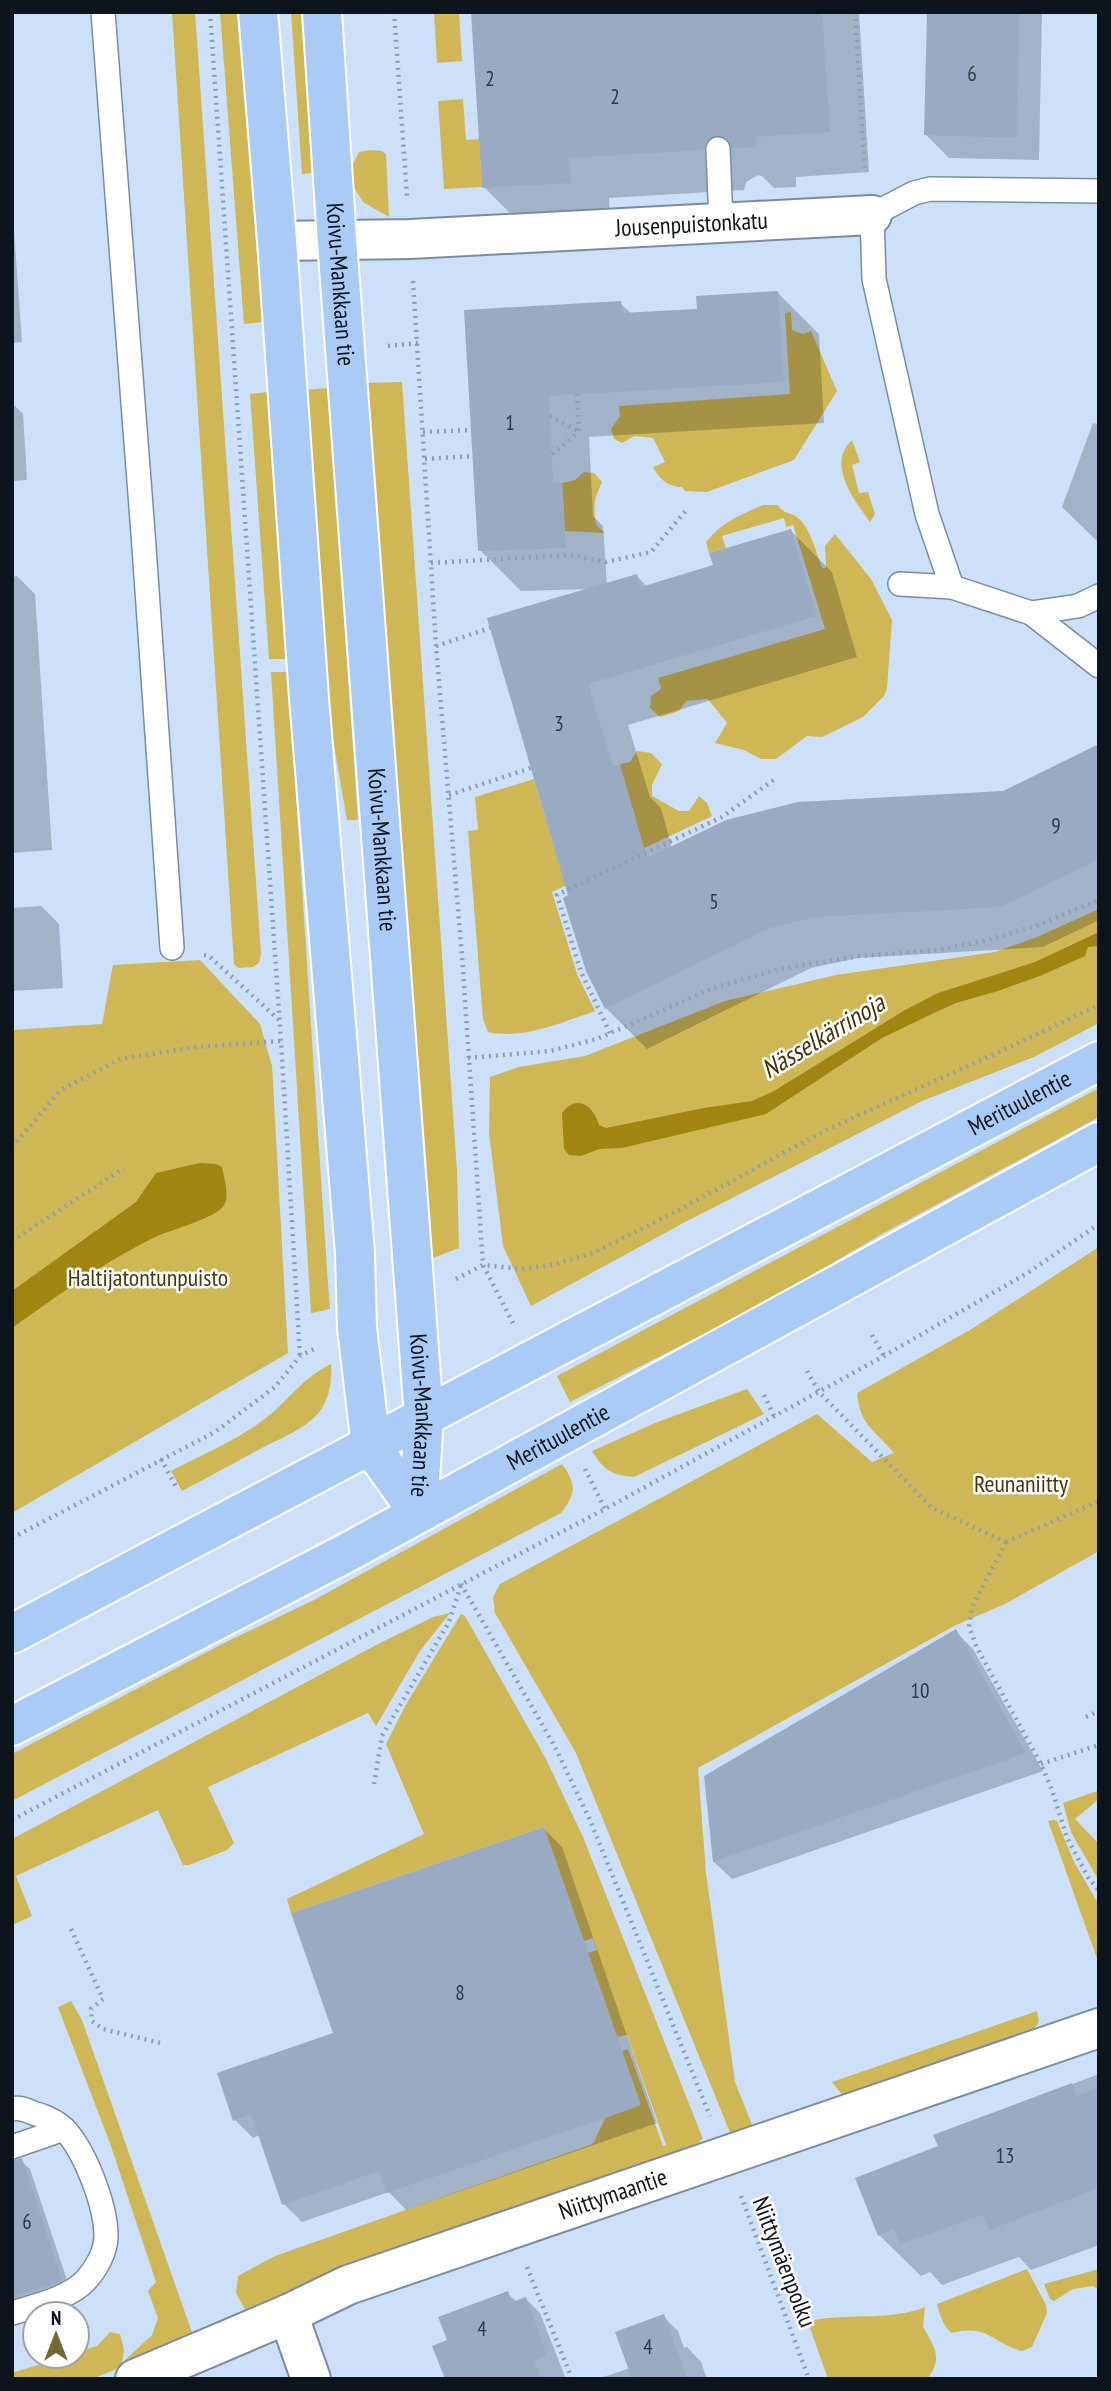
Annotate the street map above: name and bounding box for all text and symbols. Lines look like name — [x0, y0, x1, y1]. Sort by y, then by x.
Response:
house number: 6 — [967, 60, 977, 87]
house number: 2 — [485, 65, 495, 92]
house number: 2 — [610, 83, 620, 110]
street label: Koivu-Mankkaan tie — [320, 202, 362, 367]
street label: Jousenpuistonkatu — [614, 204, 769, 243]
house number: 1 — [505, 409, 515, 436]
house number: 3 — [554, 710, 564, 737]
street label: Koivu-Mankkaan tie — [361, 767, 404, 933]
house number: 9 — [1051, 812, 1061, 839]
house number: 5 — [709, 888, 719, 915]
water label: Nässelkärrinoja — [755, 985, 892, 1085]
street label: Merituulentie — [962, 1063, 1076, 1142]
park label: Haltijatontunpuisto — [68, 1262, 228, 1293]
street label: Koivu-Mankkaan tie — [403, 1332, 440, 1498]
street label: Merituulentie — [501, 1396, 615, 1477]
park label: Reunaniitty — [974, 1468, 1068, 1499]
house number: 10 — [911, 1677, 929, 1704]
house number: 8 — [455, 1979, 465, 2006]
house number: 13 — [996, 2142, 1014, 2169]
street label: Niittymaantie — [555, 2161, 671, 2227]
street label: Niittymäenpolku — [745, 2192, 824, 2331]
house number: 6 — [22, 2208, 32, 2235]
north arrow — [21, 2300, 91, 2370]
text: N — [51, 2306, 61, 2330]
house number: 4 — [477, 2315, 487, 2342]
house number: 4 — [643, 2333, 653, 2360]

